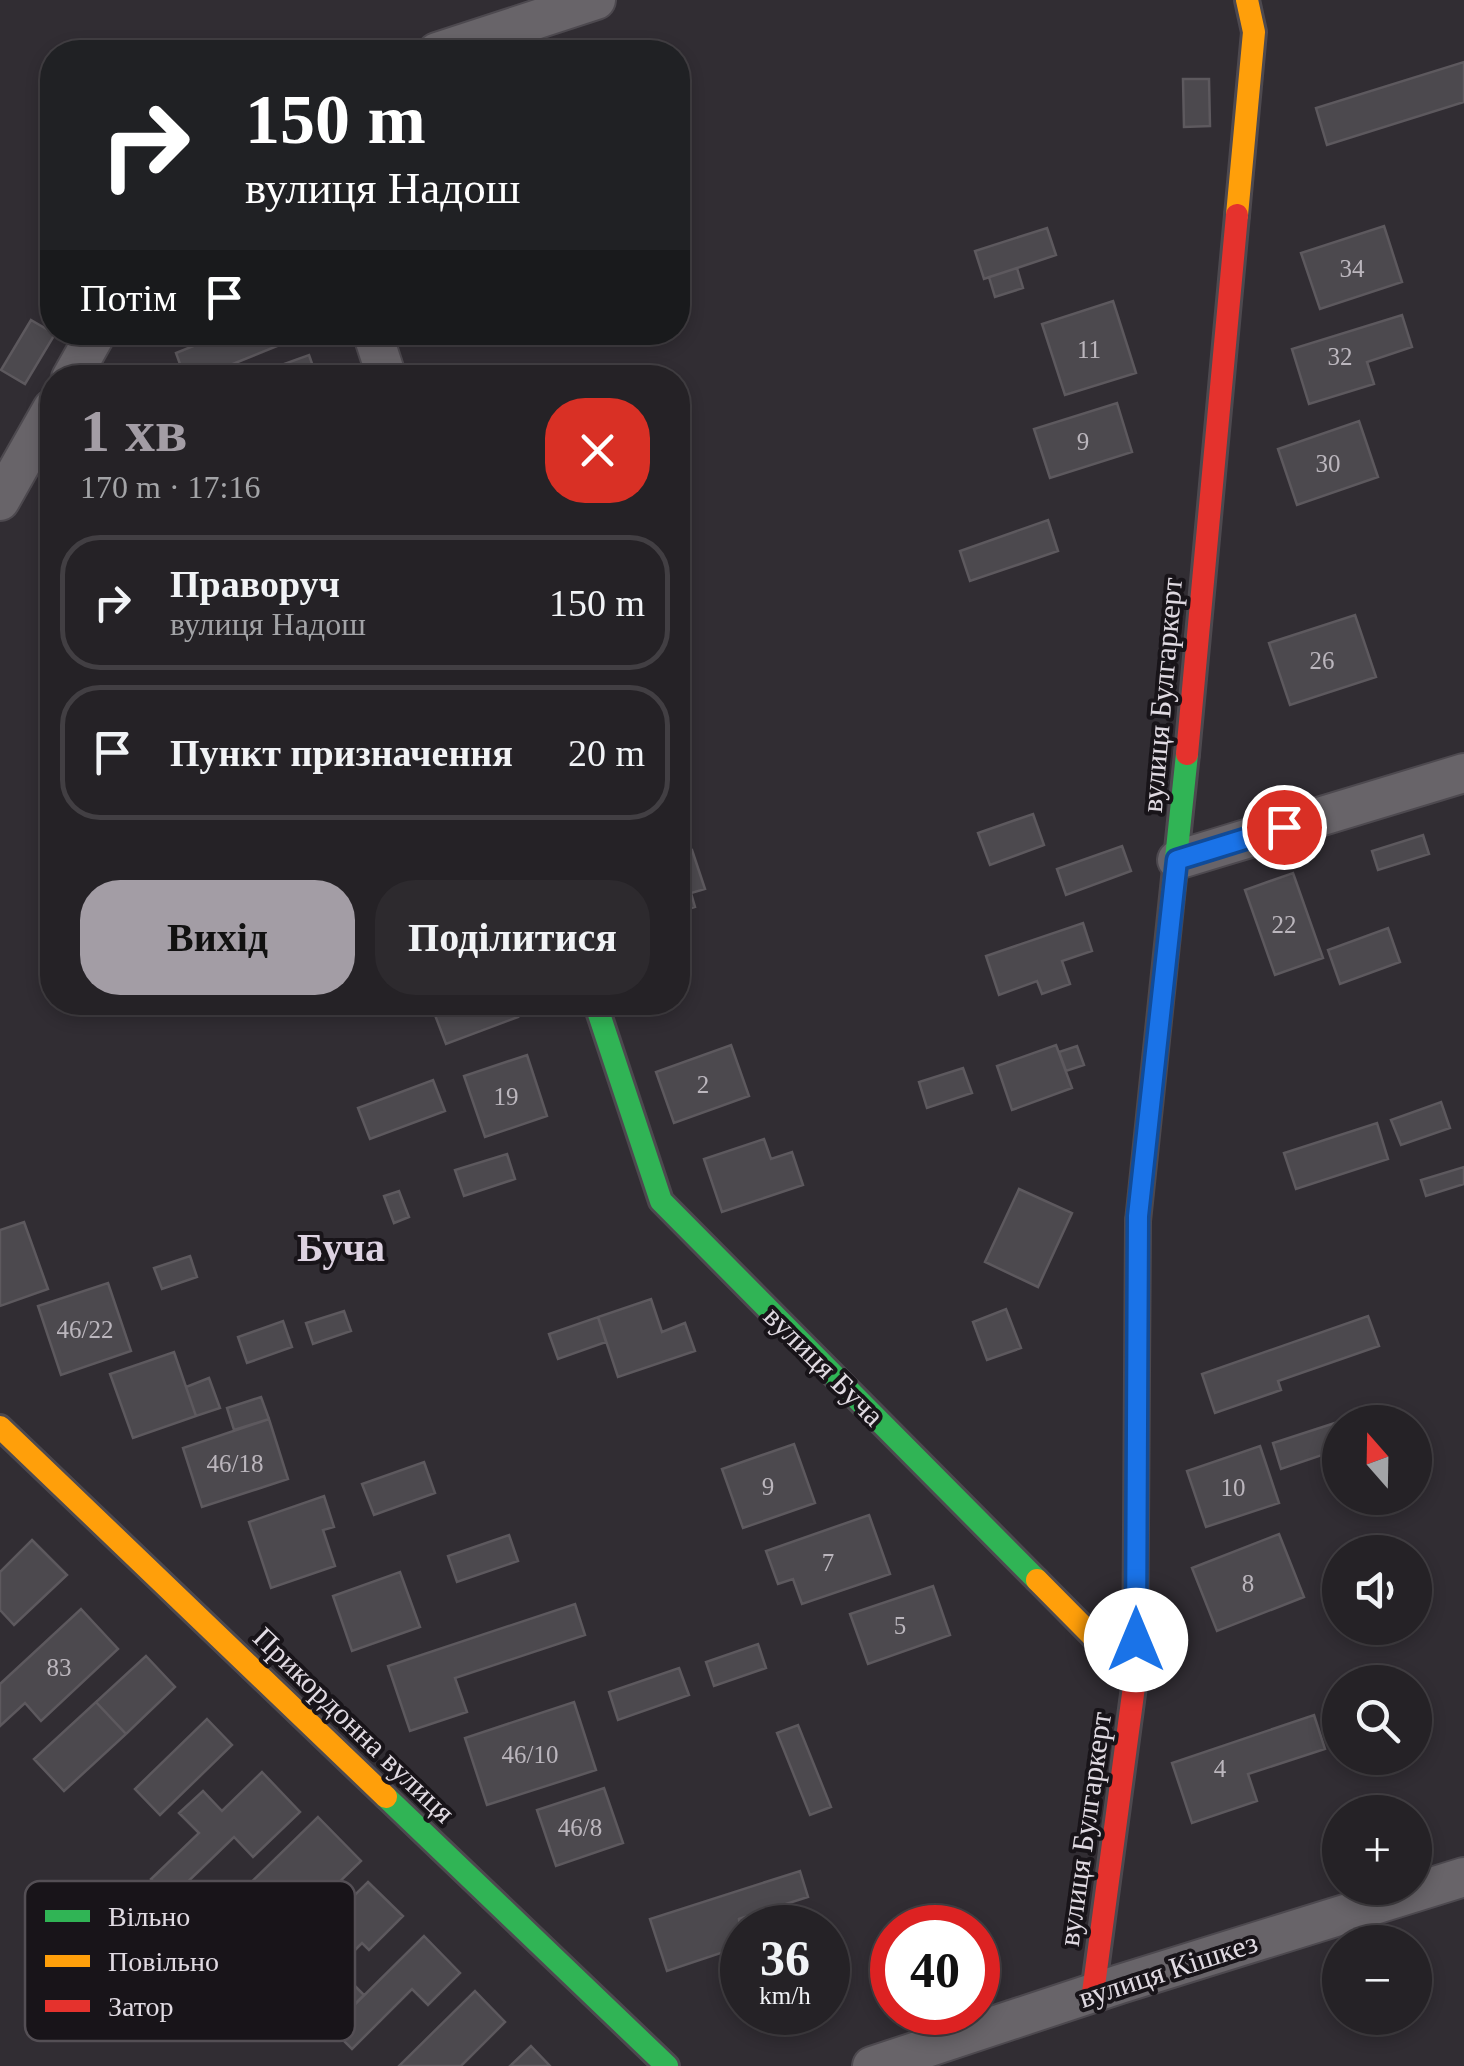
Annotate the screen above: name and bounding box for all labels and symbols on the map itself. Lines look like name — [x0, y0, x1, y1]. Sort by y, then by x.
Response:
house number: 34 — [1340, 255, 1365, 282]
house number: 11 — [1077, 336, 1101, 363]
house number: 32 — [1328, 343, 1353, 370]
house number: 9 — [1077, 428, 1089, 455]
house number: 30 — [1316, 450, 1341, 477]
street label: вулиця Булгаркерт — [1135, 576, 1188, 814]
house number: 26 — [1310, 647, 1335, 674]
pin — [1242, 785, 1327, 870]
house number: 22 — [1272, 911, 1297, 938]
house number: 2 — [697, 1071, 709, 1098]
house number: 19 — [494, 1083, 519, 1110]
district label: Буча — [297, 1225, 385, 1270]
street label: вулиця Буча — [758, 1299, 891, 1432]
house number: 46/22 — [57, 1316, 113, 1343]
north arrow — [1322, 1405, 1432, 1515]
house number: 46/18 — [207, 1450, 263, 1477]
house number: 9 — [762, 1473, 774, 1500]
house number: 10 — [1221, 1474, 1246, 1501]
house number: 7 — [822, 1549, 834, 1576]
house number: 8 — [1242, 1570, 1254, 1597]
position arrow — [1084, 1588, 1188, 1692]
house number: 5 — [894, 1612, 906, 1639]
street label: Прикордонна вулиця — [247, 1620, 462, 1829]
house number: 83 — [47, 1654, 72, 1681]
street label: вулиця Булгаркерт — [1052, 1710, 1117, 1948]
house number: 46/10 — [502, 1741, 558, 1768]
house number: 4 — [1214, 1755, 1227, 1782]
house number: 46/8 — [558, 1814, 602, 1841]
legend — [25, 1881, 355, 2041]
text: Вільно — [108, 1901, 190, 1932]
speed limit sign: 40 — [870, 1905, 1000, 2035]
street label: вулиця Кішкез — [1074, 1925, 1261, 2014]
text: Повільно — [108, 1946, 219, 1977]
text: Затор — [108, 1991, 174, 2022]

